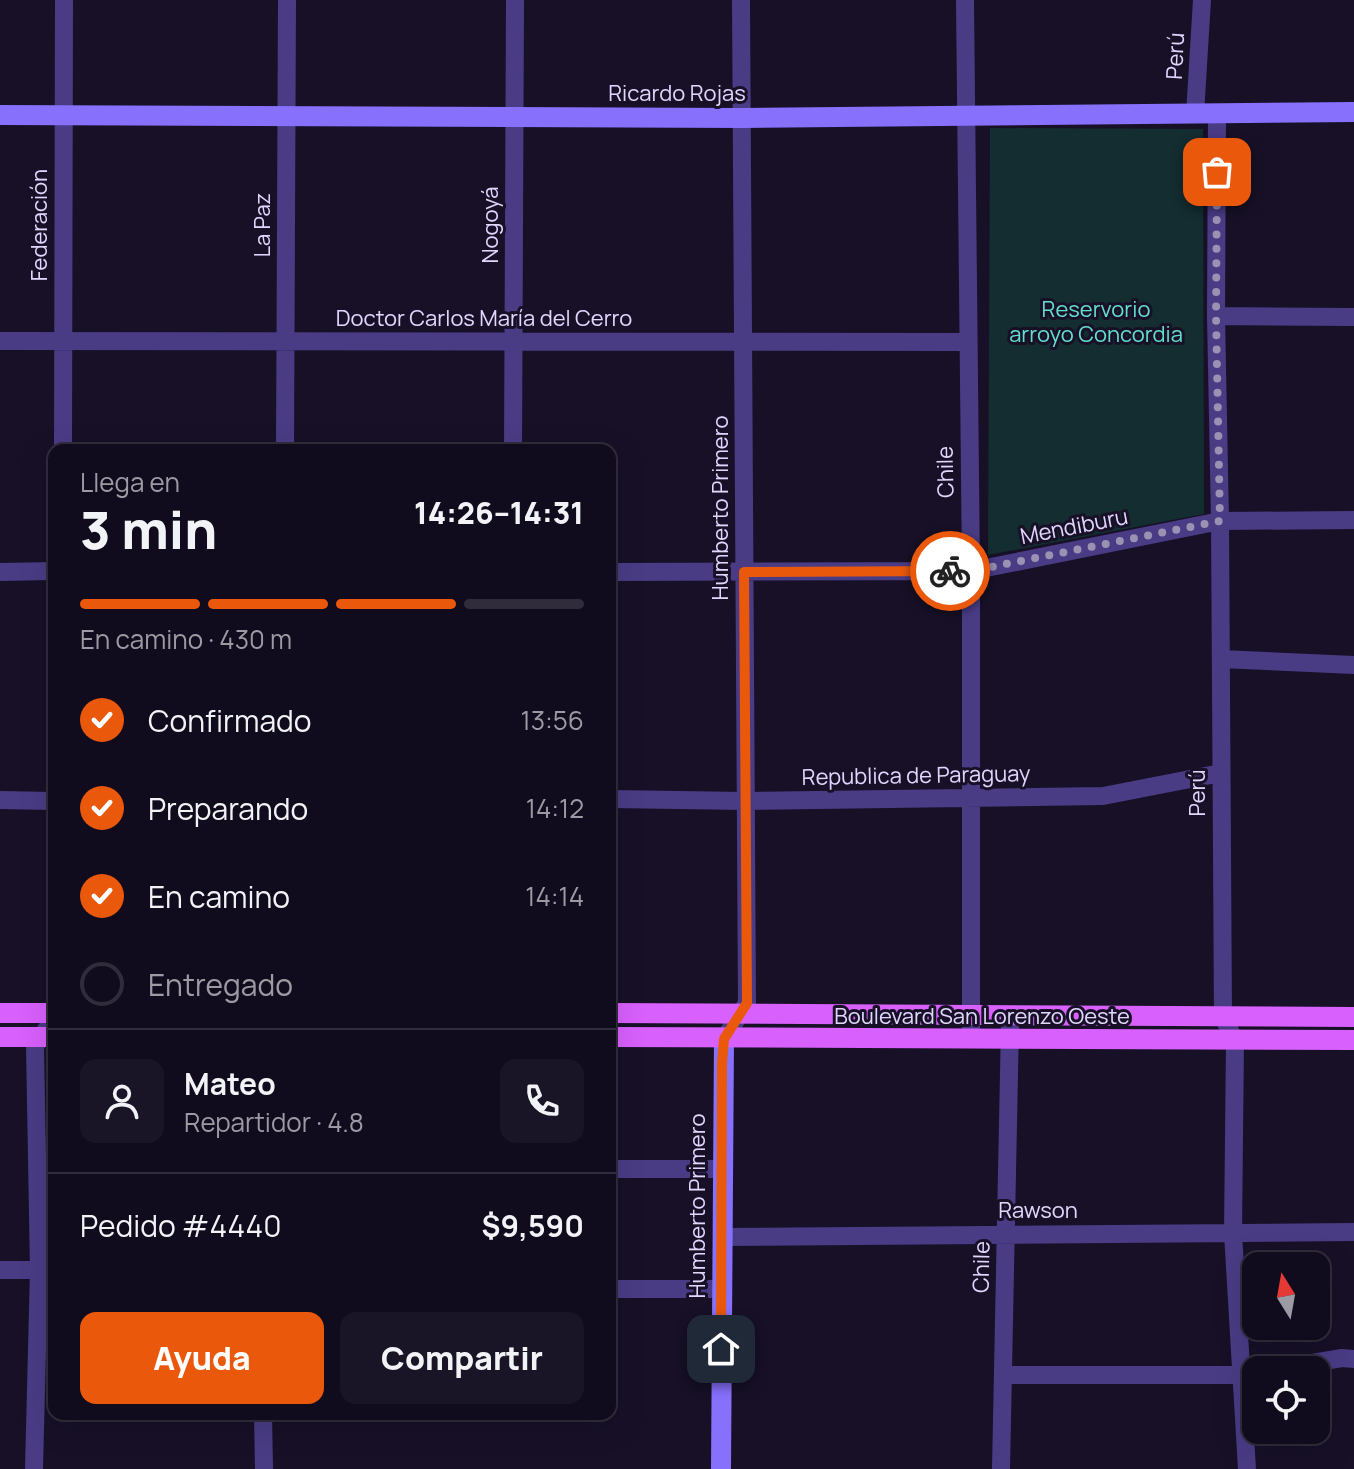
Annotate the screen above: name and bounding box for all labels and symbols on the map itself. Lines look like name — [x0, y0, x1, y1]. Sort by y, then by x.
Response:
street label: Perú — [1159, 32, 1191, 80]
street label: Ricardo Rojas — [608, 78, 746, 108]
pin — [1183, 138, 1251, 206]
street label: Federación — [24, 169, 54, 281]
street label: Nogoyá — [475, 186, 505, 264]
street label: La Paz — [247, 193, 277, 257]
park label: Reservorio arroyo Concordia — [1009, 294, 1183, 349]
street label: Doctor Carlos María del Cerro — [336, 303, 632, 333]
street label: Humberto Primero — [705, 416, 735, 600]
street label: Chile — [930, 446, 960, 498]
street label: Mendiburu — [1018, 501, 1130, 551]
courier — [910, 531, 990, 611]
street label: Republica de Paraguay — [801, 758, 1031, 792]
street label: Perú — [1182, 769, 1212, 817]
street label: Boulevard San Lorenzo Oeste — [834, 1001, 1130, 1031]
street label: Humberto Primero — [682, 1114, 712, 1298]
street label: Rawson — [998, 1195, 1078, 1225]
street label: Chile — [966, 1241, 996, 1293]
north arrow — [1242, 1252, 1330, 1340]
pin — [687, 1315, 755, 1383]

